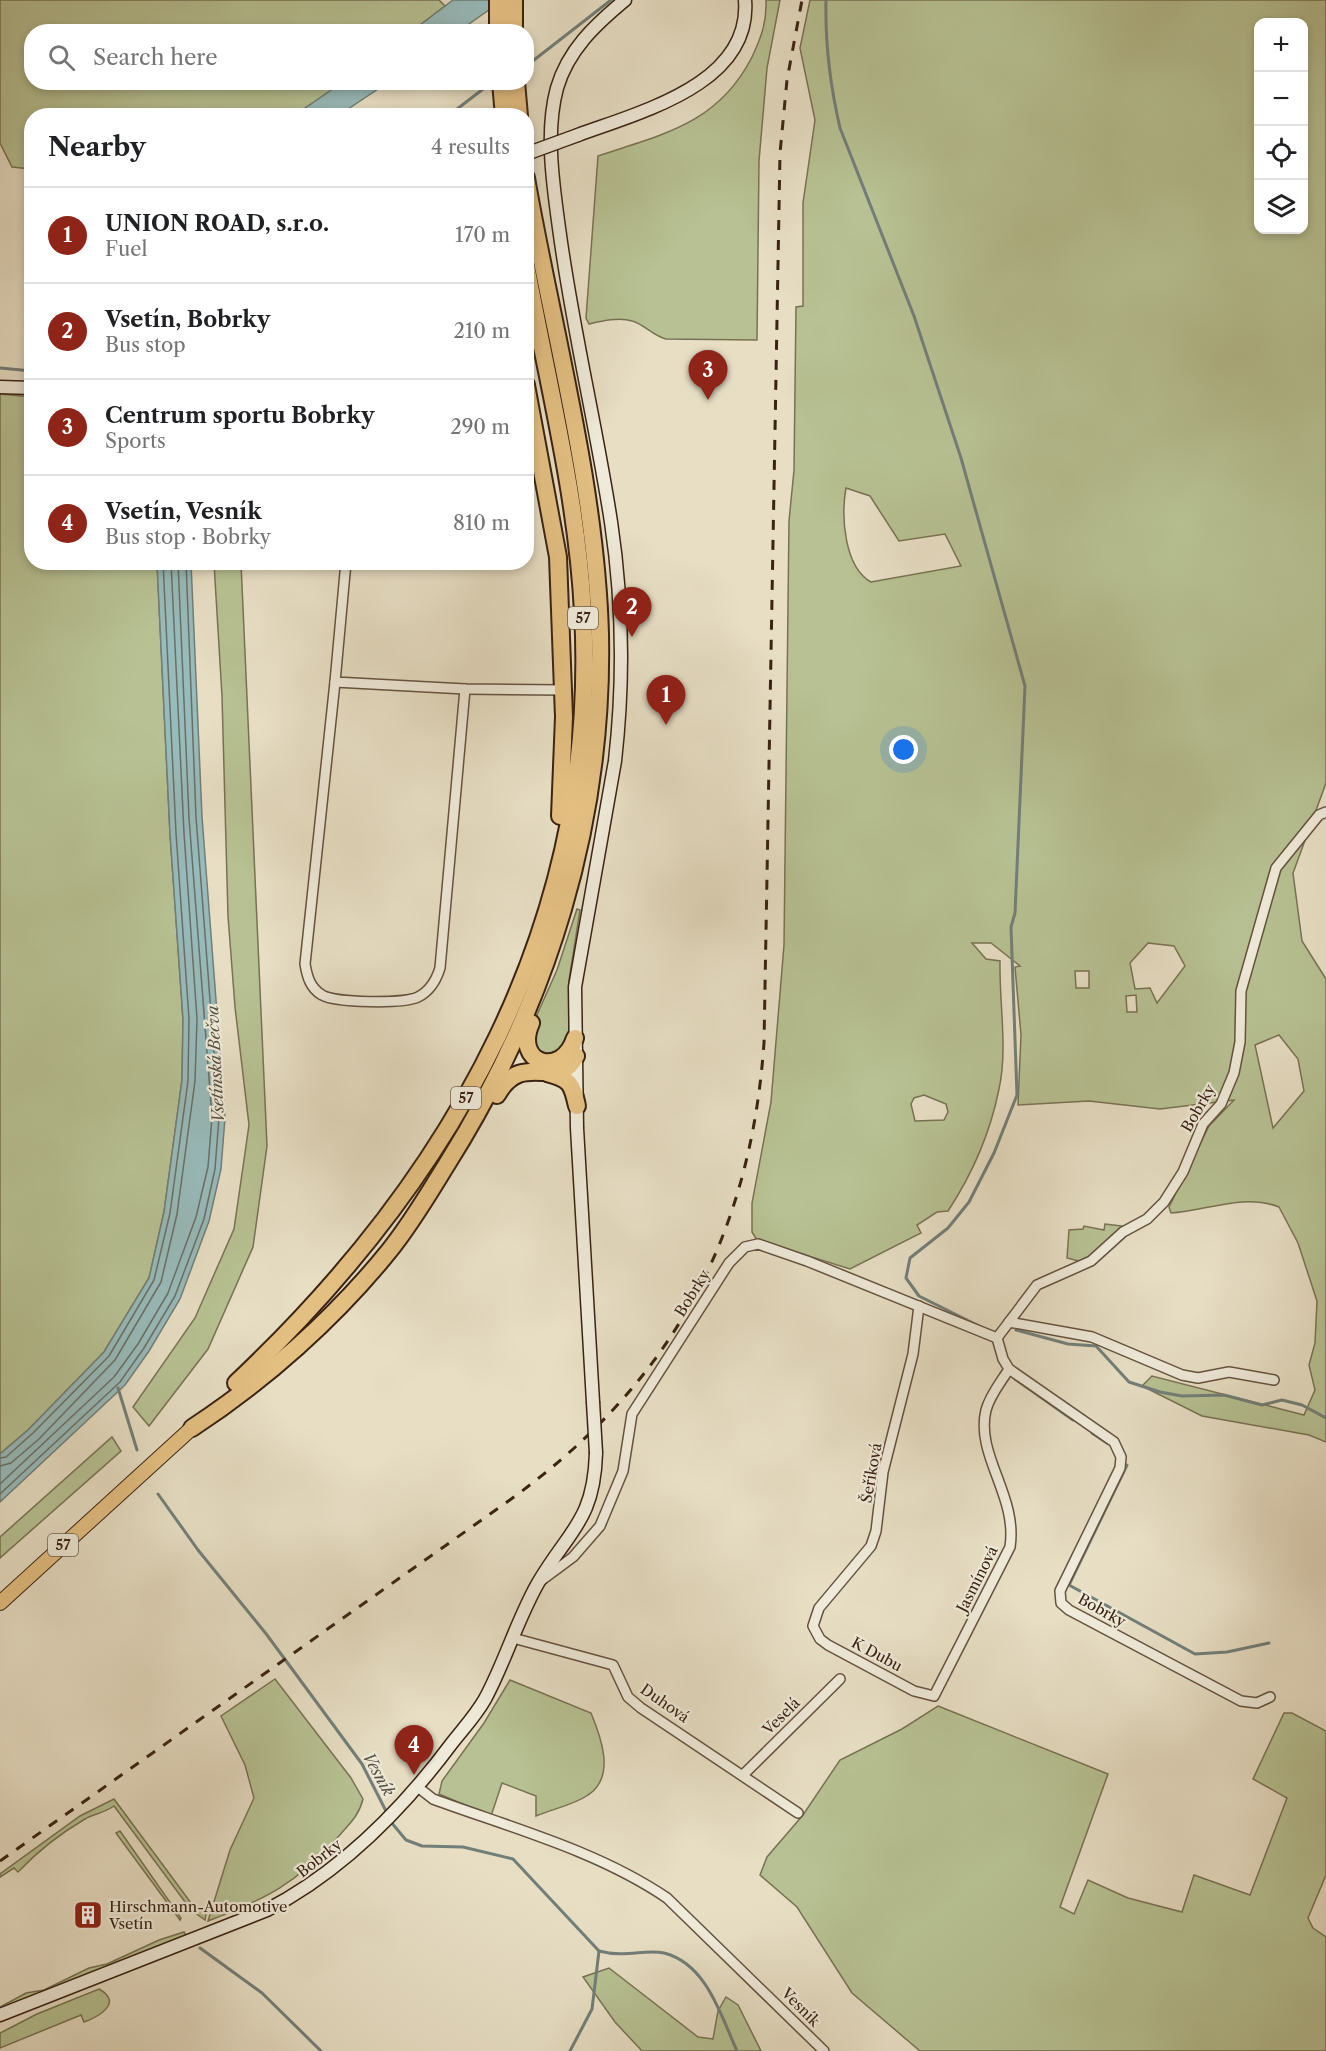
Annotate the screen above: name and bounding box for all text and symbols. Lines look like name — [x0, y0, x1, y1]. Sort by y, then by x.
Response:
map controls — [1254, 18, 1308, 234]
button: + — [1254, 18, 1308, 72]
search box — [24, 24, 534, 90]
icon: search — [45, 41, 78, 74]
text: Search here — [93, 44, 218, 71]
button: − — [1254, 72, 1308, 126]
button: locate — [1254, 126, 1308, 180]
text: Nearby — [48, 131, 146, 163]
text: 4 results — [431, 135, 510, 159]
button: layers — [1254, 180, 1308, 234]
text: UNION ROAD, s.r.o. — [105, 210, 329, 237]
text: 1 — [63, 223, 72, 247]
text: 170 m — [455, 223, 510, 247]
text: Fuel — [105, 237, 147, 261]
text: Vsetín, Bobrky — [105, 306, 270, 333]
text: 2 — [62, 319, 73, 343]
text: 210 m — [453, 319, 510, 343]
text: Bus stop — [105, 333, 186, 357]
pin: 3 — [688, 350, 728, 400]
text: Centrum sportu Bobrky — [105, 402, 374, 429]
text: 3 — [62, 415, 73, 439]
text: 290 m — [450, 415, 510, 439]
text: Sports — [105, 429, 166, 453]
text: Vsetín, Vesník — [105, 498, 262, 525]
text: 4 — [62, 511, 73, 535]
text: 810 m — [453, 511, 510, 535]
text: Bus stop · Bobrky — [105, 525, 271, 549]
pin: 2 — [612, 588, 652, 637]
road number: 57 — [568, 607, 598, 629]
pin: 1 — [646, 676, 686, 725]
your location — [889, 735, 918, 764]
water label: Vsetínská Bečva — [202, 1004, 228, 1123]
street label: Bobrky — [1177, 1080, 1220, 1135]
road number: 57 — [451, 1087, 481, 1109]
street label: Bobrky — [670, 1265, 714, 1320]
street label: Šeříková — [856, 1441, 886, 1505]
road number: 57 — [48, 1534, 78, 1556]
street label: Jasmínová — [951, 1543, 1002, 1617]
street label: Bobrky — [1075, 1589, 1130, 1631]
street label: K Dubu — [848, 1633, 906, 1675]
street label: Duhová — [637, 1679, 693, 1727]
street label: Veselá — [758, 1693, 804, 1739]
pin: 4 — [394, 1726, 434, 1775]
water label: Vesník — [359, 1749, 400, 1800]
street label: Bobrky — [293, 1834, 346, 1881]
place label: Hirschmann-Automotive Vsetín — [108, 1897, 287, 1933]
building icon: Hirschmann-Automotive Vsetín — [72, 1899, 104, 1931]
street label: Vesník — [777, 1983, 825, 2031]

